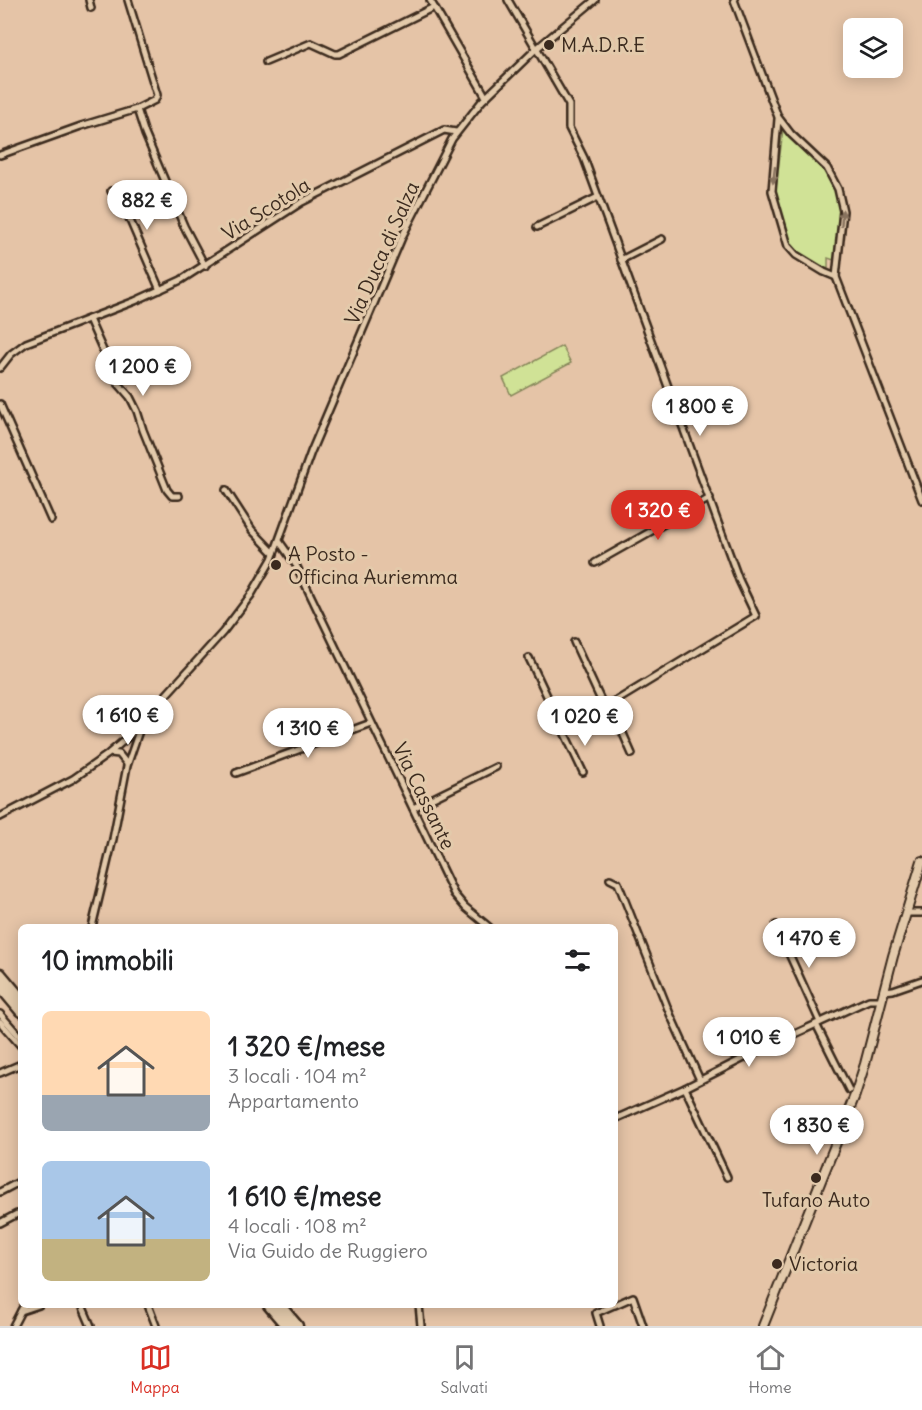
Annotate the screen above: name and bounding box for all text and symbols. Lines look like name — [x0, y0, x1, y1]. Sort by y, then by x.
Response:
map controls — [843, 18, 903, 78]
button: layers — [843, 18, 903, 78]
place label: M.A.D.R.E — [561, 32, 645, 57]
marker: M.A.D.R.E — [542, 38, 556, 52]
one-way arrow — [769, 166, 778, 185]
street label: Via Scotola — [217, 172, 314, 245]
street label: Via Duca di Salza — [339, 177, 424, 328]
pin: 882 € — [105, 180, 189, 231]
text: 882 € — [121, 187, 173, 212]
one-way arrow — [837, 209, 846, 228]
pin: 1 200 € — [88, 346, 198, 397]
text: 1 200 € — [109, 353, 177, 378]
pin: 1 800 € — [645, 386, 755, 437]
text: 1 800 € — [666, 393, 734, 418]
pin: 1 320 € — [603, 490, 713, 541]
text: 1 320 € — [625, 497, 691, 522]
place label: A Posto - Officina Auriemma — [288, 541, 458, 589]
marker: A Posto - Officina Auriemma — [269, 558, 283, 572]
pin: 1 610 € — [73, 695, 183, 746]
pin: 1 020 € — [530, 696, 640, 747]
text: 1 610 € — [97, 702, 159, 727]
text: 1 020 € — [551, 703, 619, 728]
pin: 1 310 € — [253, 708, 363, 759]
text: 1 310 € — [277, 715, 339, 740]
street label: Via Cassante — [388, 738, 461, 853]
pin: 1 470 € — [754, 918, 864, 969]
text: 1 470 € — [777, 925, 841, 950]
text: 10 immobili — [42, 944, 173, 977]
icon: filters — [561, 944, 594, 977]
pin: 1 010 € — [694, 1017, 804, 1068]
text: 1 010 € — [717, 1024, 781, 1049]
text: 1 320 €/mese — [228, 1030, 385, 1063]
icon: home — [90, 1035, 162, 1107]
text: 3 locali · 104 m² — [228, 1063, 367, 1088]
text: Appartamento — [228, 1088, 359, 1113]
pin: 1 830 € — [762, 1105, 872, 1156]
text: 1 830 € — [784, 1112, 850, 1137]
marker: Tufano Auto — [809, 1171, 823, 1185]
text: 1 610 €/mese — [228, 1180, 382, 1213]
icon: home — [90, 1185, 162, 1257]
place label: Tufano Auto — [762, 1187, 870, 1212]
text: 4 locali · 108 m² — [228, 1213, 367, 1238]
text: Via Guido de Ruggiero — [228, 1238, 428, 1263]
place label: Victoria — [789, 1251, 858, 1276]
marker: Victoria — [770, 1257, 784, 1271]
tab: Mappa — [130, 1341, 180, 1397]
tab: Salvati — [440, 1341, 488, 1397]
tab: Home — [748, 1341, 792, 1397]

